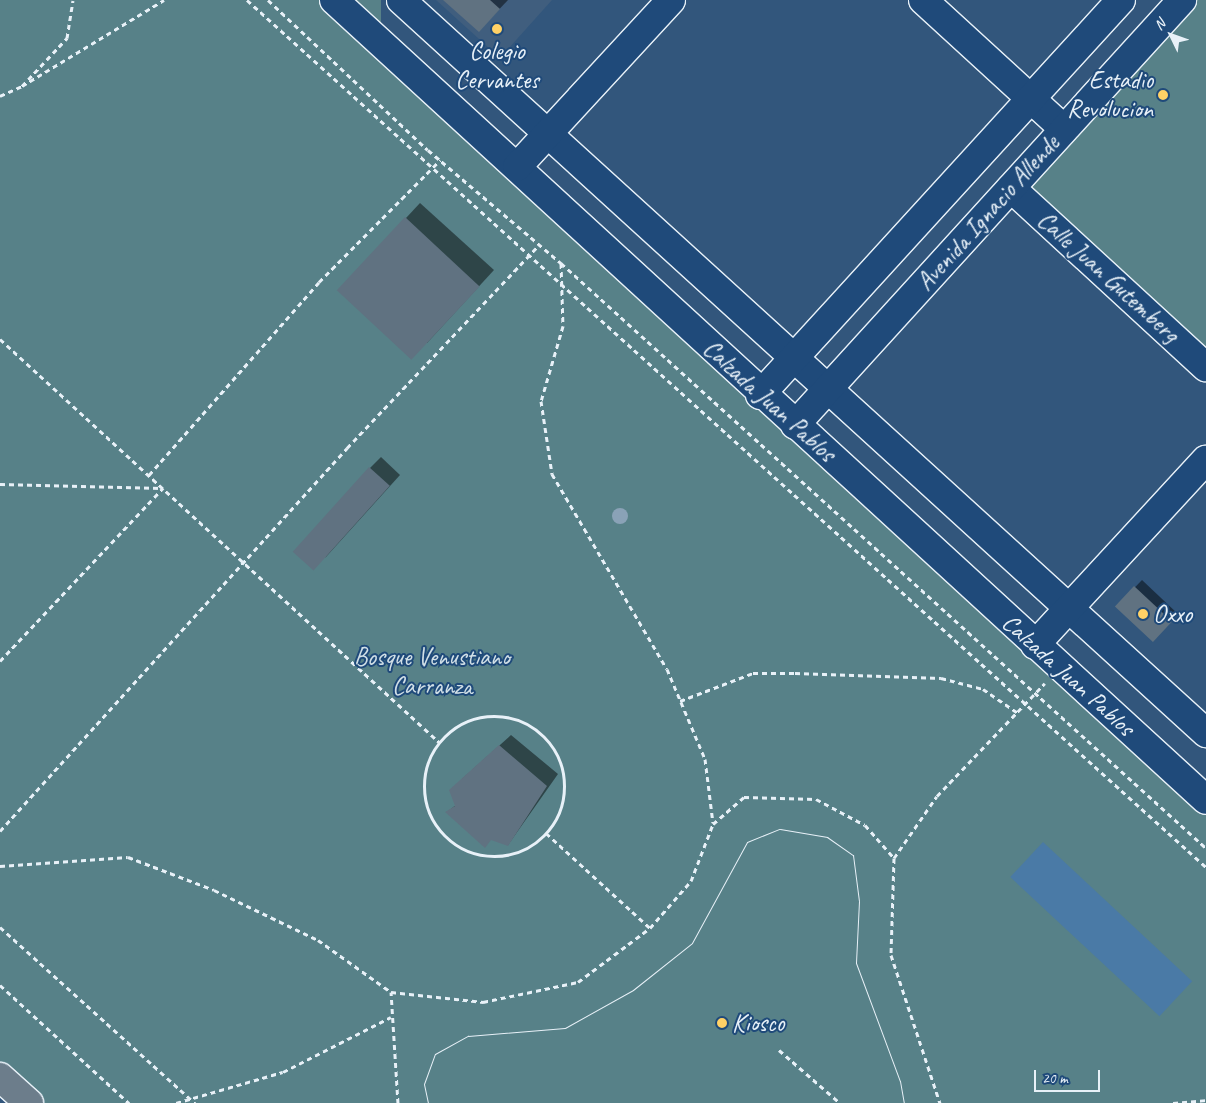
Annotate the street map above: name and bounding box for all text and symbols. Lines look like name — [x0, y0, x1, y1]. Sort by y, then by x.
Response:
north arrow — [1146, 10, 1196, 60]
text: N — [1150, 16, 1169, 34]
marker: Colegio Cervantes — [491, 23, 503, 35]
place label: Colegio Cervantes — [455, 37, 539, 96]
place label: Estadio Revolucion — [1067, 66, 1153, 125]
marker: Estadio Revolucion — [1157, 89, 1169, 101]
street label: Avenida Ignacio Allende — [910, 129, 1066, 297]
street label: Calle Juan Gutemberg — [1031, 206, 1185, 348]
street label: Calzada Juan Pablos — [696, 333, 842, 469]
place label: Oxxo — [1153, 599, 1192, 629]
street label: Calzada Juan Pablos — [995, 607, 1141, 743]
marker: Oxxo — [1137, 608, 1149, 620]
park label: Bosque Venustiano Carranza — [354, 643, 510, 702]
place label: Kiosco — [732, 1008, 784, 1038]
marker: Kiosco — [716, 1017, 728, 1029]
scale bar — [1036, 1060, 1102, 1092]
text: 20 m — [1042, 1069, 1068, 1088]

